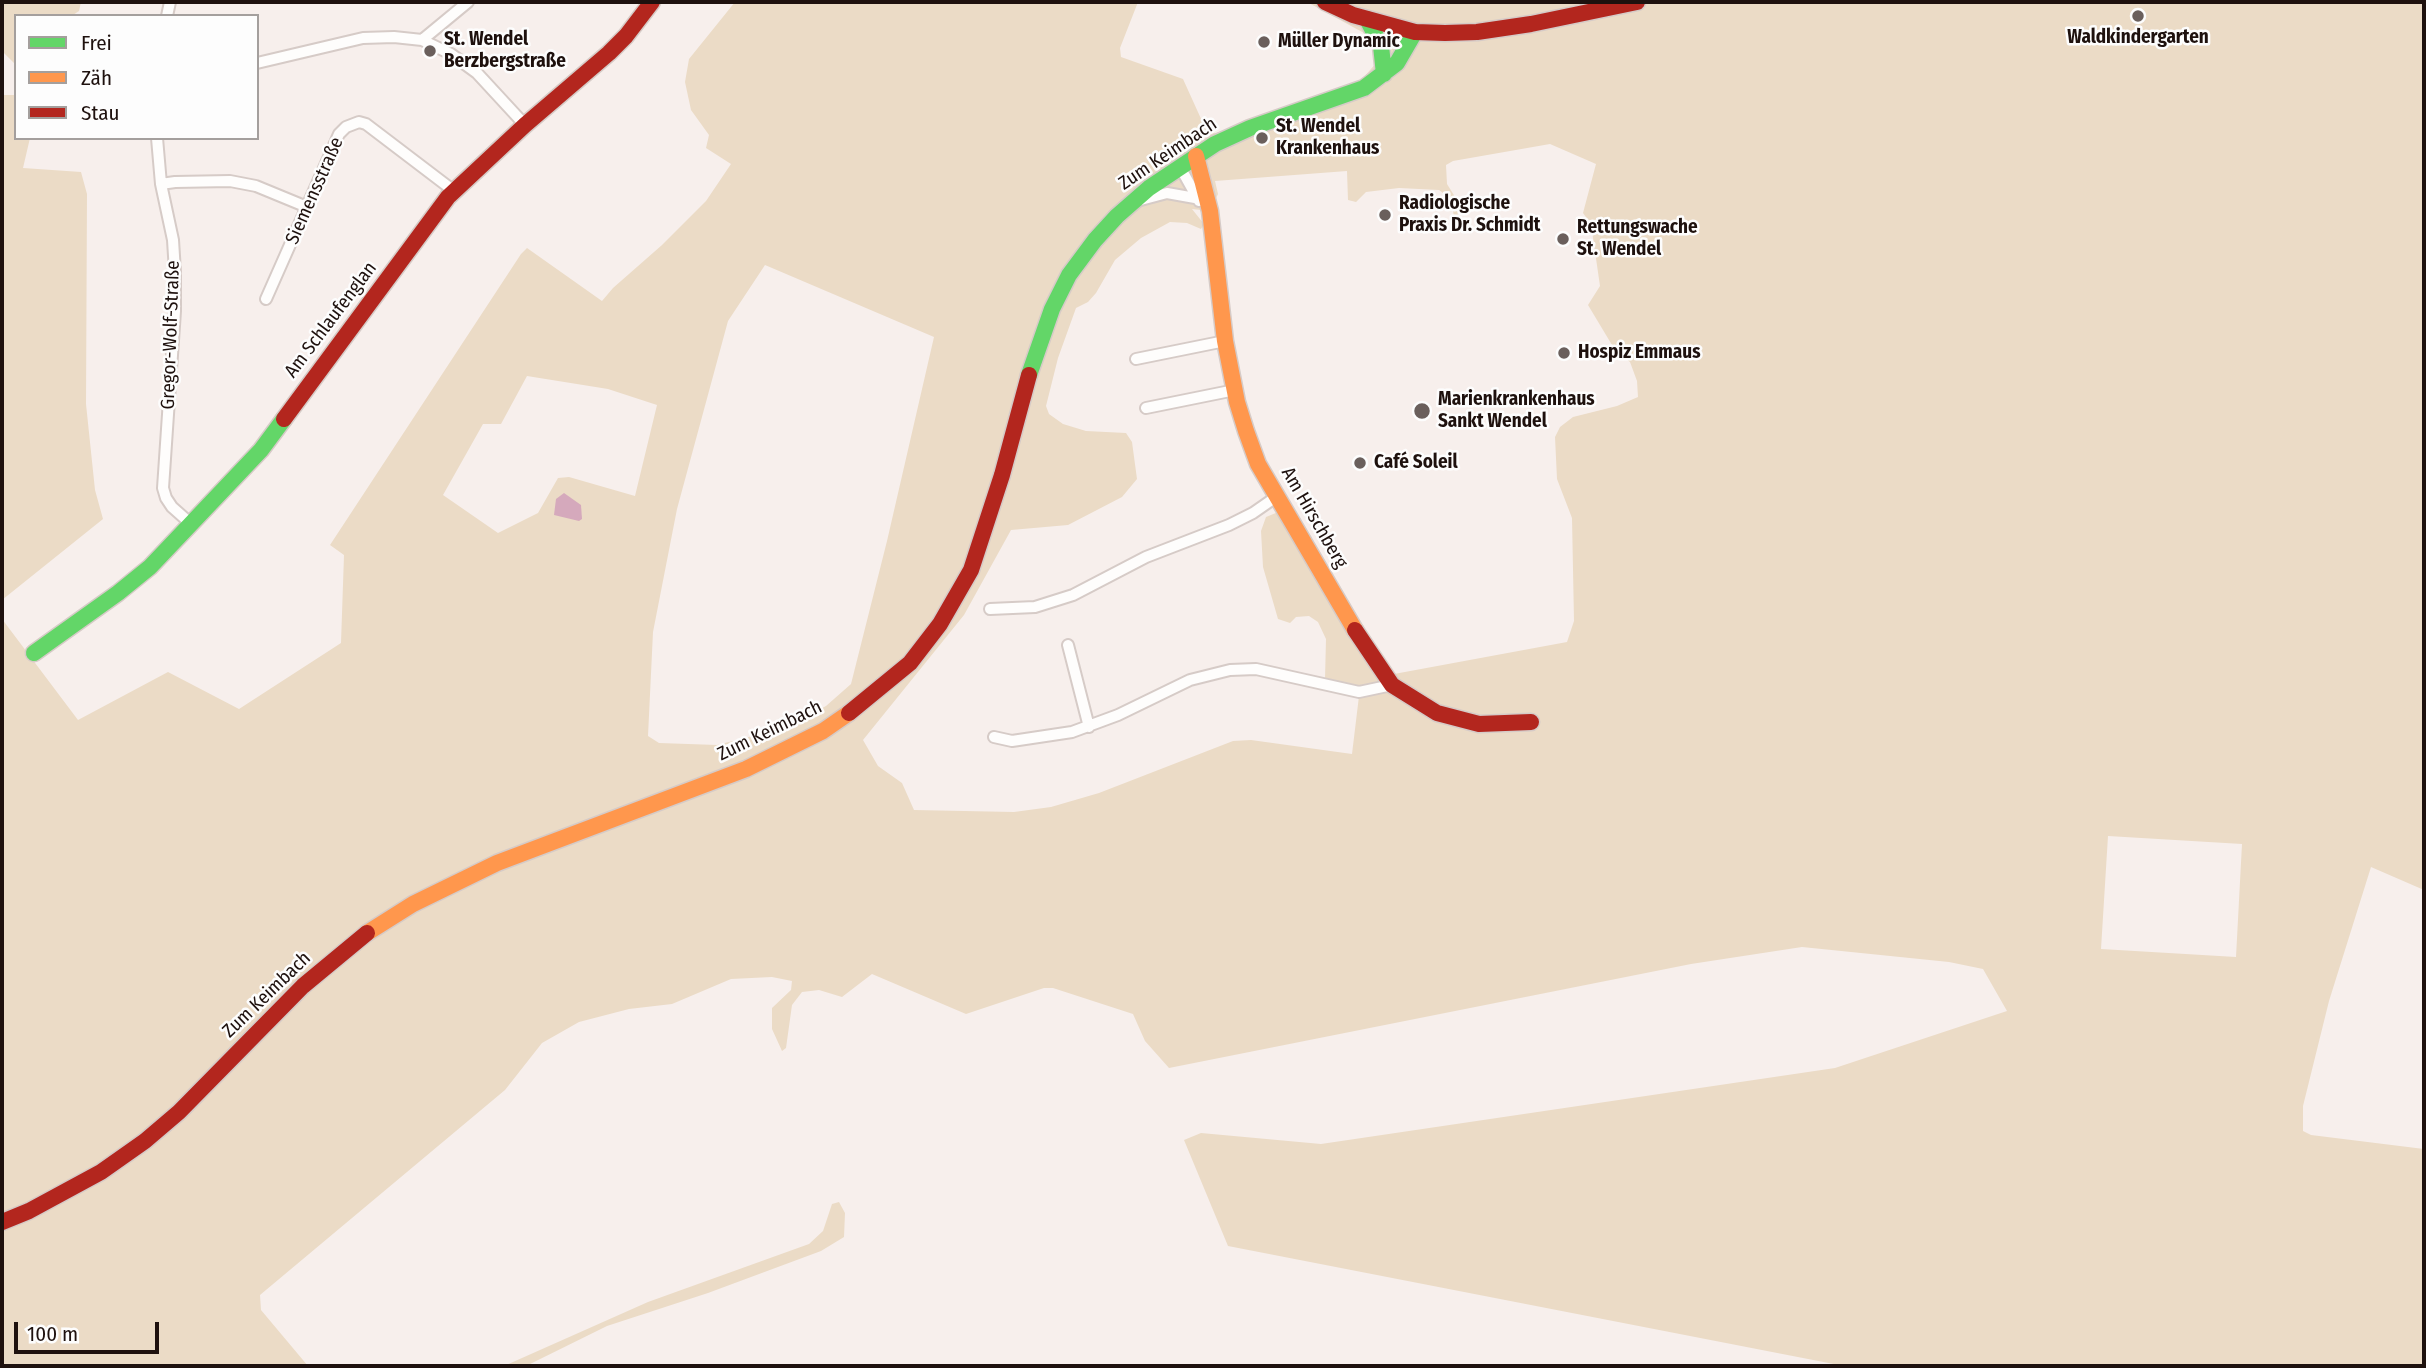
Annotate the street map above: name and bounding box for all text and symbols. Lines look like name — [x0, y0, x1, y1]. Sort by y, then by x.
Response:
marker: Waldkindergarten — [2130, 8, 2146, 24]
legend — [14, 14, 259, 140]
place label: Waldkindergarten — [2067, 27, 2209, 49]
place label: St. Wendel Berzbergstraße — [444, 29, 566, 73]
text: Frei — [81, 30, 112, 56]
place label: Müller Dynamic — [1278, 31, 1400, 53]
marker: Müller Dynamic — [1256, 34, 1272, 50]
marker: St. Wendel Berzbergstraße — [422, 43, 438, 59]
text: Zäh — [81, 65, 112, 91]
text: Stau — [81, 100, 119, 126]
street label: Zum Keimbach — [1115, 113, 1221, 195]
place label: St. Wendel Krankenhaus — [1276, 116, 1379, 160]
marker: St. Wendel Krankenhaus — [1254, 130, 1270, 146]
street label: Siemensstraße — [281, 134, 349, 248]
place label: Radiologische Praxis Dr. Schmidt — [1399, 193, 1541, 237]
marker: Radiologische Praxis Dr. Schmidt — [1377, 207, 1393, 223]
place label: Rettungswache St. Wendel — [1577, 217, 1698, 261]
marker: Rettungswache St. Wendel — [1555, 231, 1571, 247]
street label: Am Schlaufenglan — [280, 258, 382, 382]
street label: Gregor-Wolf-Straße — [157, 260, 185, 410]
place label: Hospiz Emmaus — [1578, 342, 1700, 364]
marker: Hospiz Emmaus — [1556, 345, 1572, 361]
place label: Marienkrankenhaus Sankt Wendel — [1438, 389, 1595, 433]
marker: Marienkrankenhaus Sankt Wendel — [1412, 401, 1432, 421]
place label: Café Soleil — [1374, 452, 1458, 474]
marker: Café Soleil — [1352, 455, 1368, 471]
street label: Am Hirschberg — [1276, 463, 1352, 573]
street label: Zum Keimbach — [714, 696, 826, 766]
street label: Zum Keimbach — [218, 947, 316, 1043]
scale bar — [18, 1308, 163, 1352]
text: 100 m — [27, 1321, 78, 1347]

